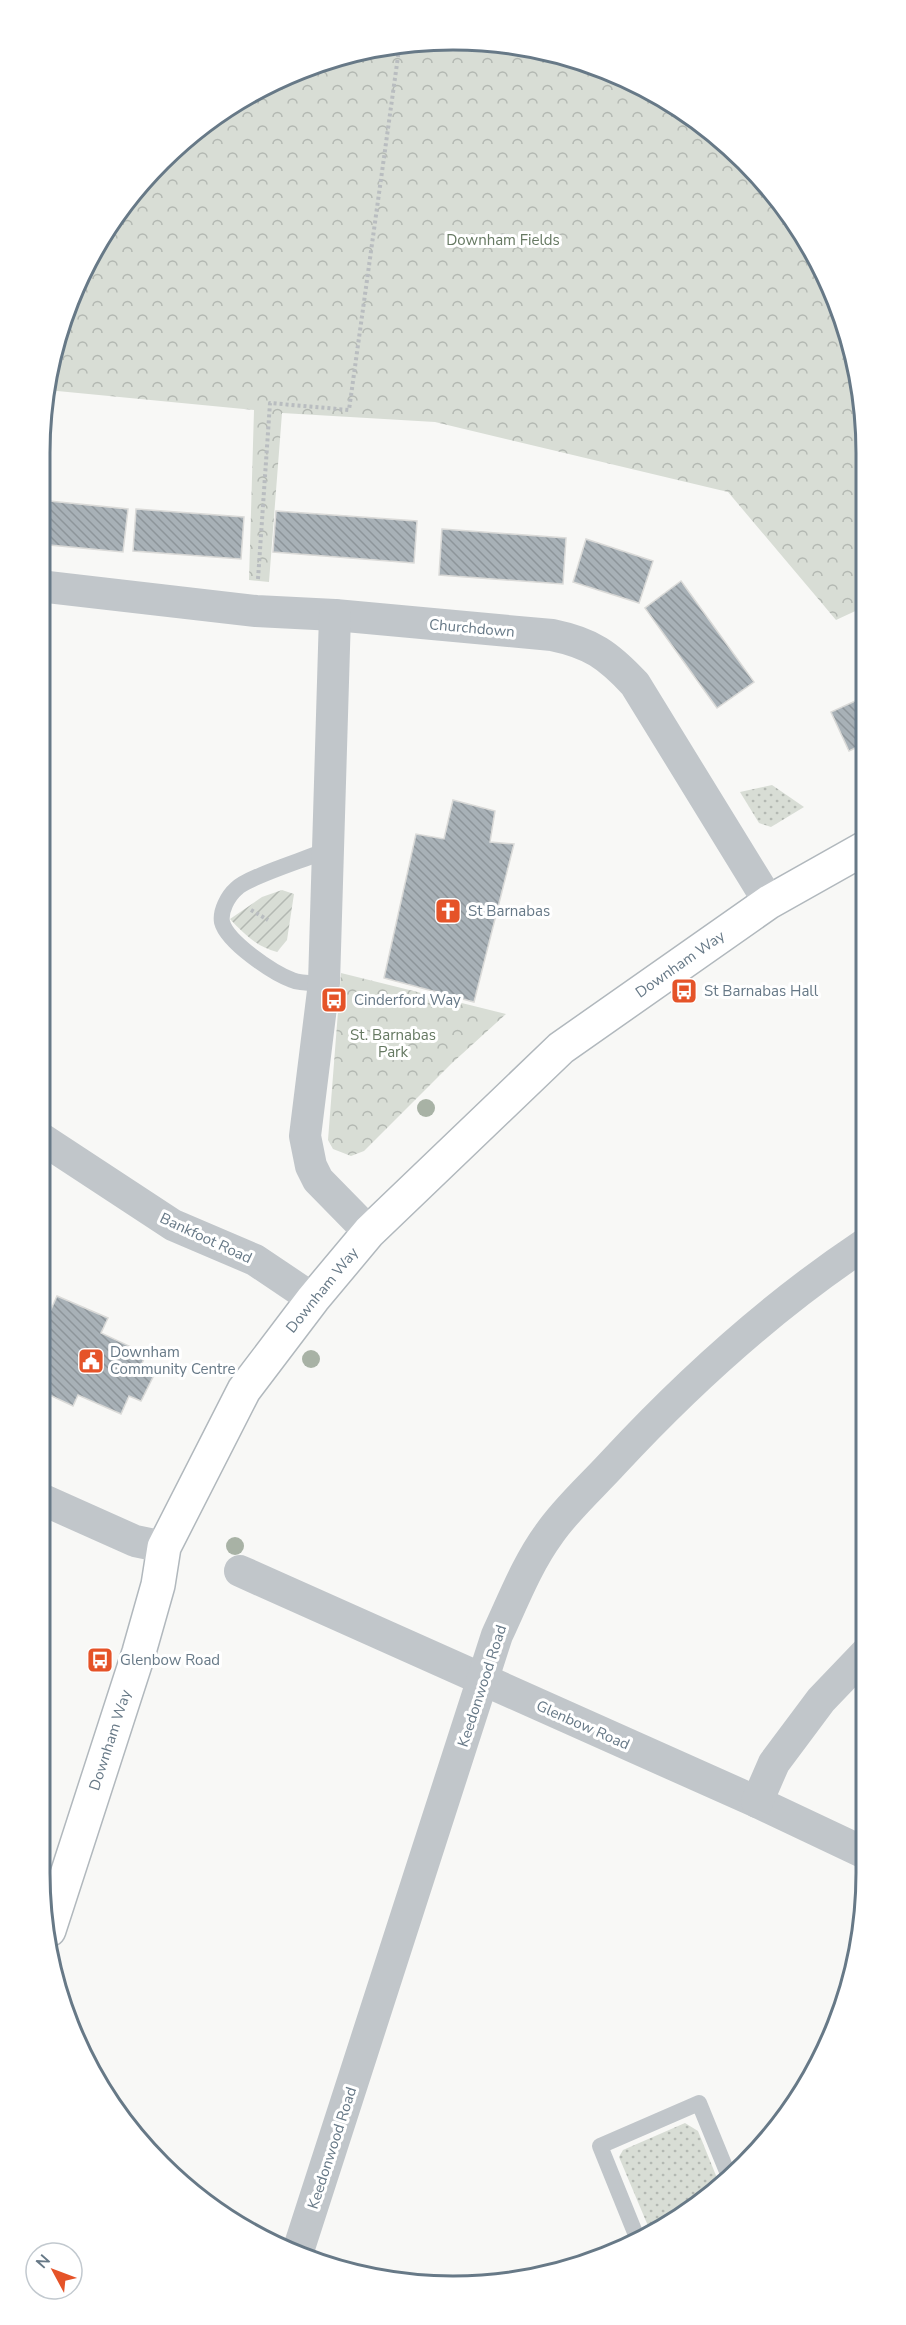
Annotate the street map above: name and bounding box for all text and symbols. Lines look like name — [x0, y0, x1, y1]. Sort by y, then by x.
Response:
park label: Downham Fields — [446, 230, 560, 250]
street label: Churchdown — [428, 614, 516, 642]
church icon: St Barnabas — [433, 896, 463, 926]
place label: St Barnabas — [468, 901, 550, 921]
street label: Downham Way — [631, 926, 729, 1002]
bus stop icon: St Barnabas Hall — [669, 976, 699, 1006]
place label: St Barnabas Hall — [704, 981, 819, 1001]
bus stop icon: Cinderford Way — [319, 985, 349, 1015]
place label: Cinderford Way — [354, 990, 461, 1010]
park label: St. Barnabas Park — [350, 1025, 436, 1062]
street label: Bankfoot Road — [157, 1208, 255, 1268]
street label: Downham Way — [281, 1243, 363, 1337]
place label: Downham Community Centre — [110, 1342, 236, 1379]
public building icon: Downham Community Centre — [76, 1346, 106, 1376]
street label: Keedonwood Road — [453, 1622, 511, 1750]
bus stop icon: Glenbow Road — [85, 1645, 115, 1675]
place label: Glenbow Road — [120, 1650, 220, 1670]
street label: Downham Way — [84, 1687, 136, 1793]
street label: Glenbow Road — [533, 1696, 633, 1754]
street label: Keedonwood Road — [303, 2084, 361, 2212]
north arrow — [24, 2241, 84, 2301]
text: N — [31, 2250, 56, 2274]

